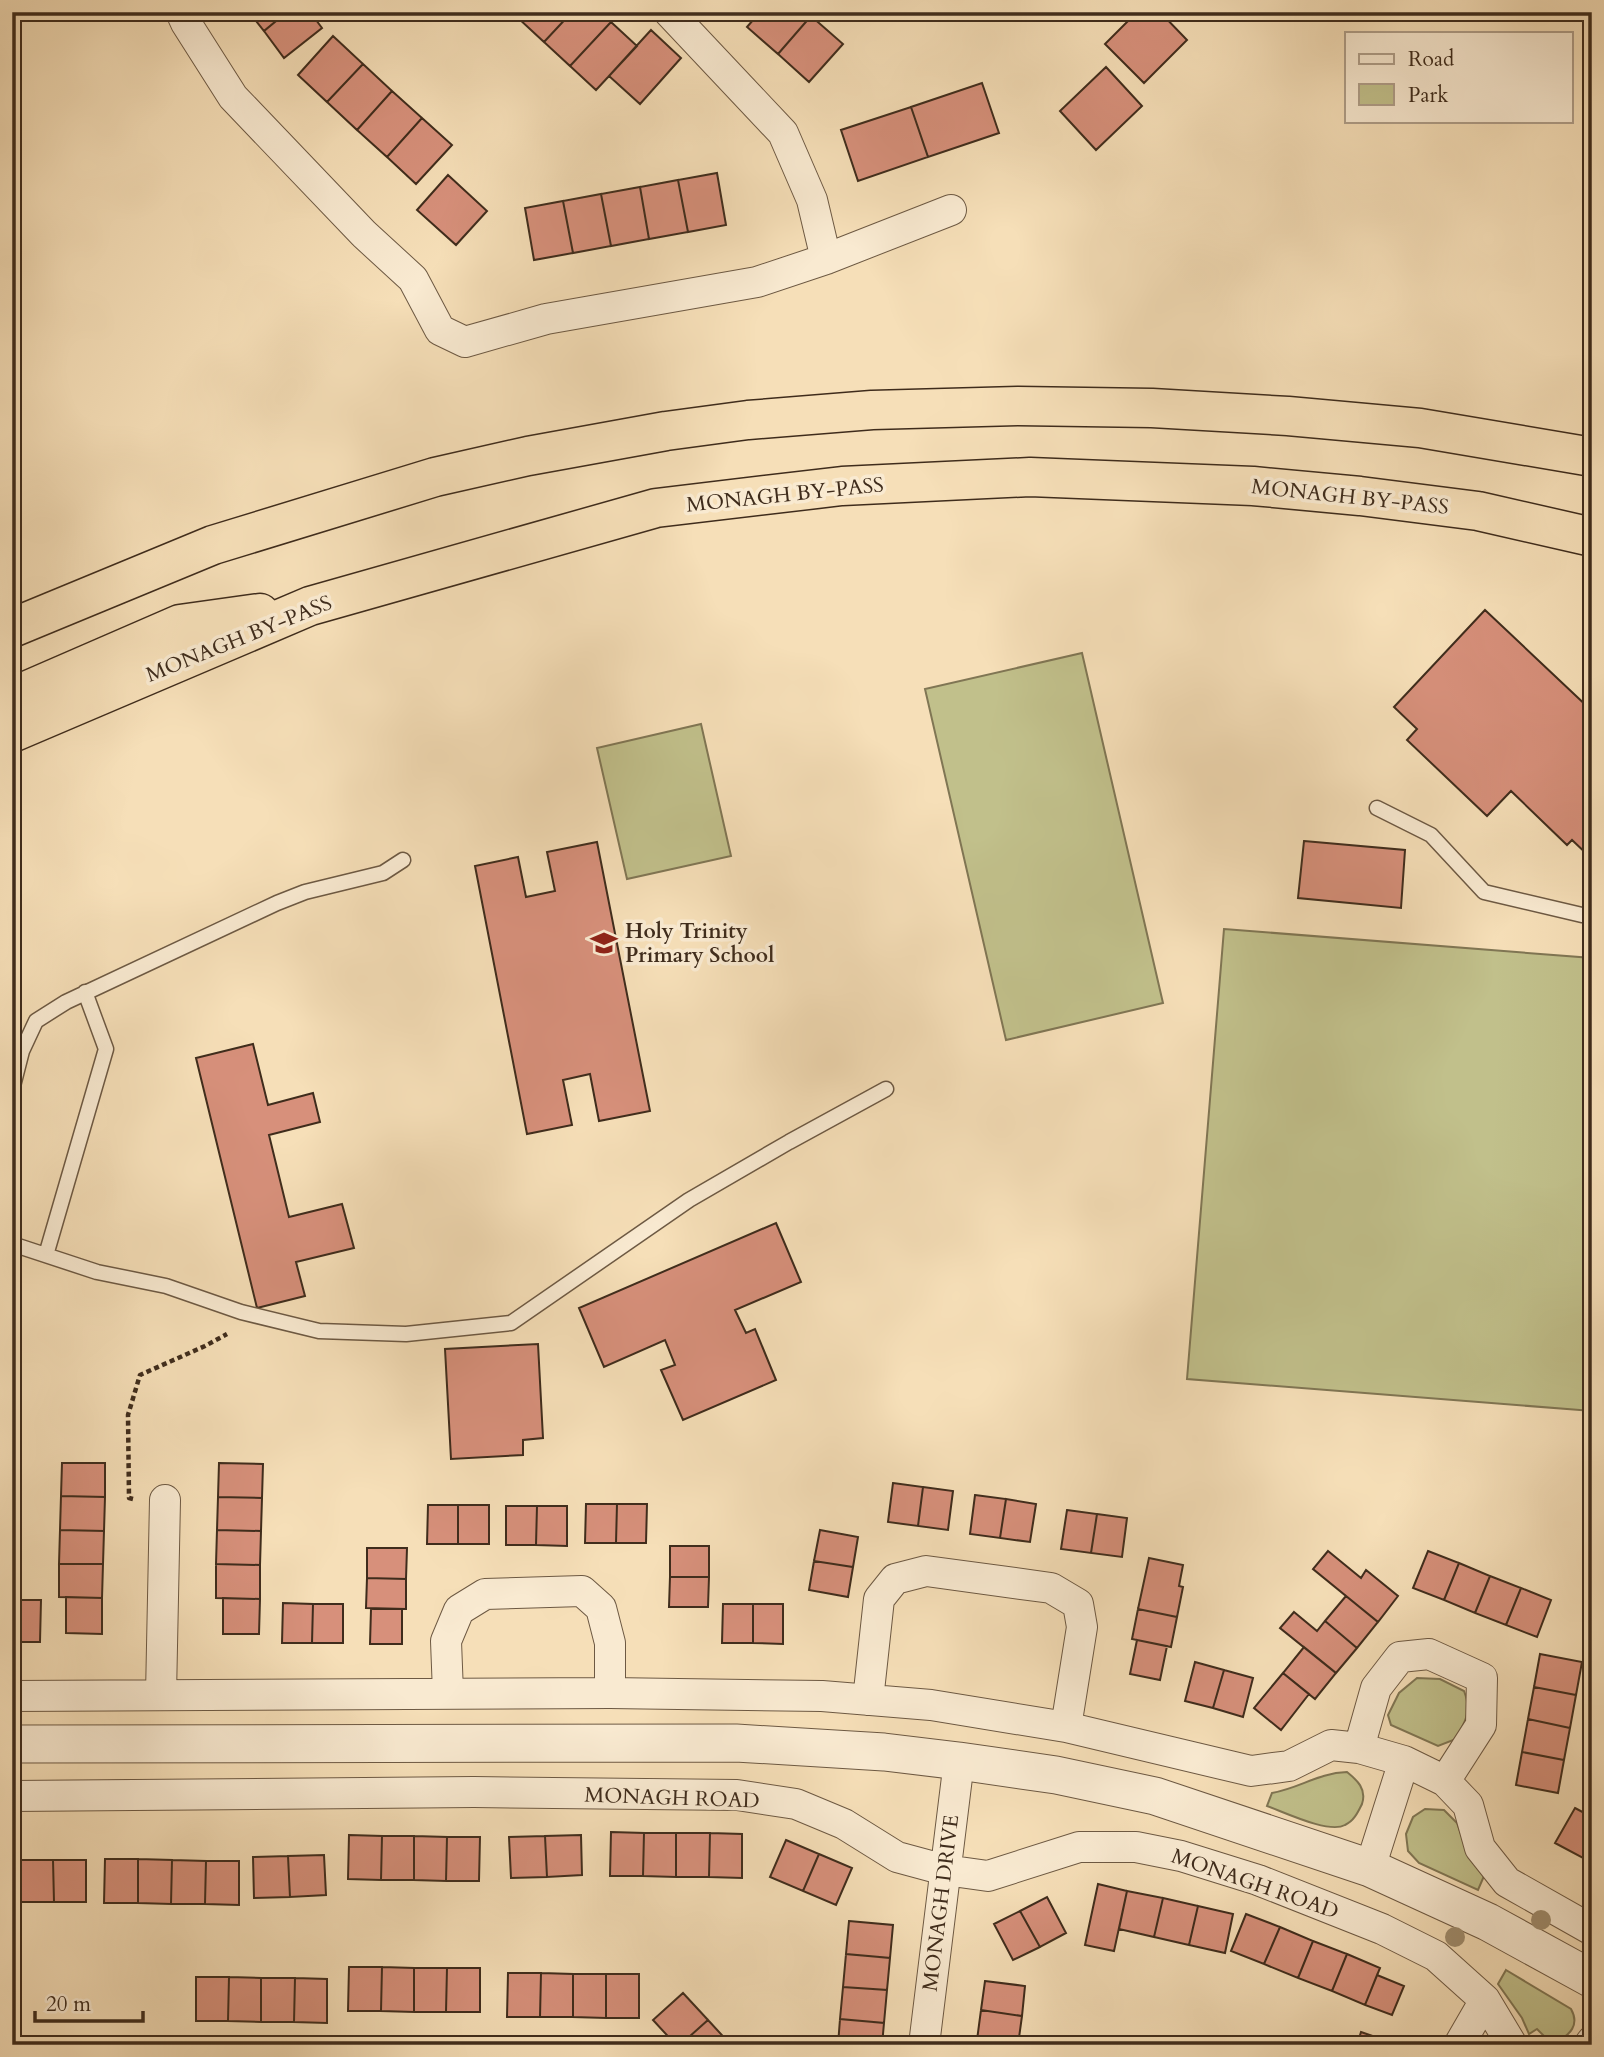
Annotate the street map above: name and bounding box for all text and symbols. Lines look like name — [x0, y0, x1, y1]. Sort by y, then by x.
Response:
legend — [1345, 32, 1572, 122]
text: Road — [1408, 45, 1454, 74]
text: Park — [1408, 81, 1449, 110]
street label: MONAGH BY-PASS — [685, 470, 885, 520]
street label: MONAGH BY-PASS — [1250, 472, 1450, 522]
street label: MONAGH BY-PASS — [142, 588, 336, 690]
place label: Holy Trinity Primary School — [625, 917, 774, 970]
school or university icon: Holy Trinity Primary School — [589, 928, 619, 958]
street label: MONAGH ROAD — [584, 1780, 760, 1816]
street label: MONAGH DRIVE — [916, 1813, 966, 1993]
street label: MONAGH ROAD — [1167, 1842, 1343, 1926]
scale bar — [35, 1980, 144, 2024]
text: 20 m — [46, 1990, 91, 2019]

